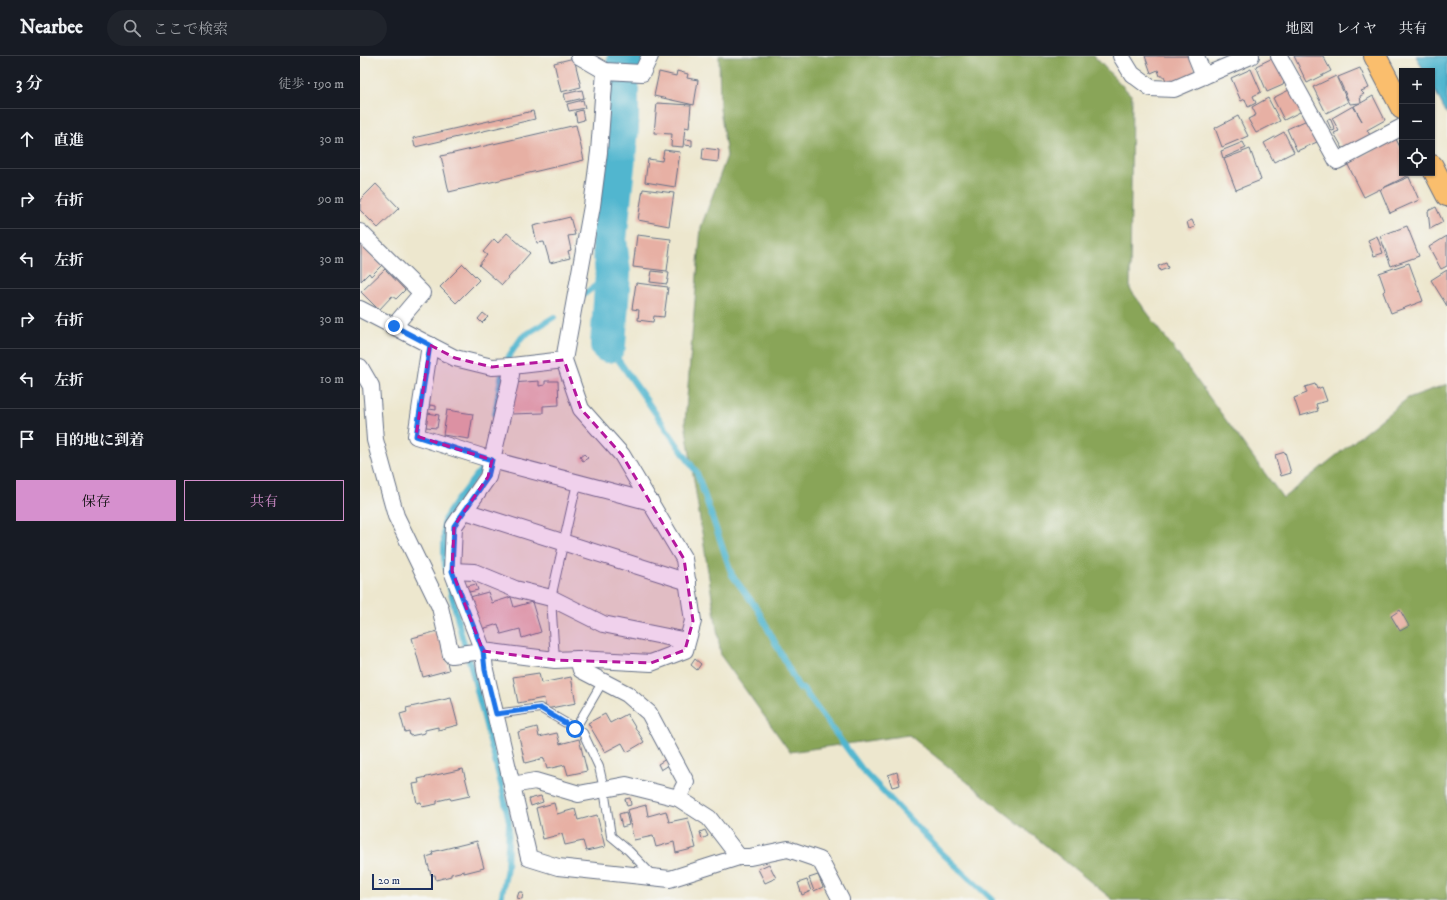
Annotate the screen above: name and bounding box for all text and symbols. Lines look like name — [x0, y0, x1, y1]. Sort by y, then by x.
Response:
search box — [107, 10, 387, 46]
text: Nearbee — [20, 16, 83, 39]
icon: search — [121, 17, 143, 39]
text: ここで検索 — [153, 20, 228, 39]
text: 地図 — [1286, 20, 1314, 38]
text: レイヤ — [1336, 20, 1377, 38]
text: 共有 — [1399, 20, 1427, 38]
map controls — [1399, 68, 1435, 176]
button: + — [1399, 68, 1435, 104]
text: 3 分 — [16, 73, 43, 95]
text: 徒歩 · 190 m — [279, 76, 344, 92]
button: − — [1399, 104, 1435, 140]
icon: ahead — [16, 128, 38, 150]
text: 直進 — [54, 131, 84, 150]
text: 30 m — [320, 131, 344, 147]
button: locate — [1399, 140, 1435, 176]
icon: right — [16, 188, 38, 210]
text: 右折 — [54, 191, 84, 210]
text: 90 m — [318, 191, 344, 207]
icon: left — [16, 248, 38, 270]
text: 左折 — [54, 251, 84, 270]
text: 30 m — [320, 251, 344, 267]
icon: right — [16, 308, 38, 330]
text: 右折 — [54, 311, 84, 330]
text: 30 m — [320, 311, 344, 327]
route end — [385, 317, 403, 335]
icon: left — [16, 368, 38, 390]
text: 左折 — [54, 371, 84, 390]
text: 10 m — [320, 371, 344, 387]
icon: arrive — [16, 428, 38, 450]
text: 目的地に到着 — [54, 431, 144, 450]
button: 保存 — [16, 480, 176, 521]
button: 共有 — [184, 480, 344, 521]
route start — [566, 720, 584, 738]
scale bar — [372, 872, 433, 891]
text: 20 m — [378, 874, 400, 888]

